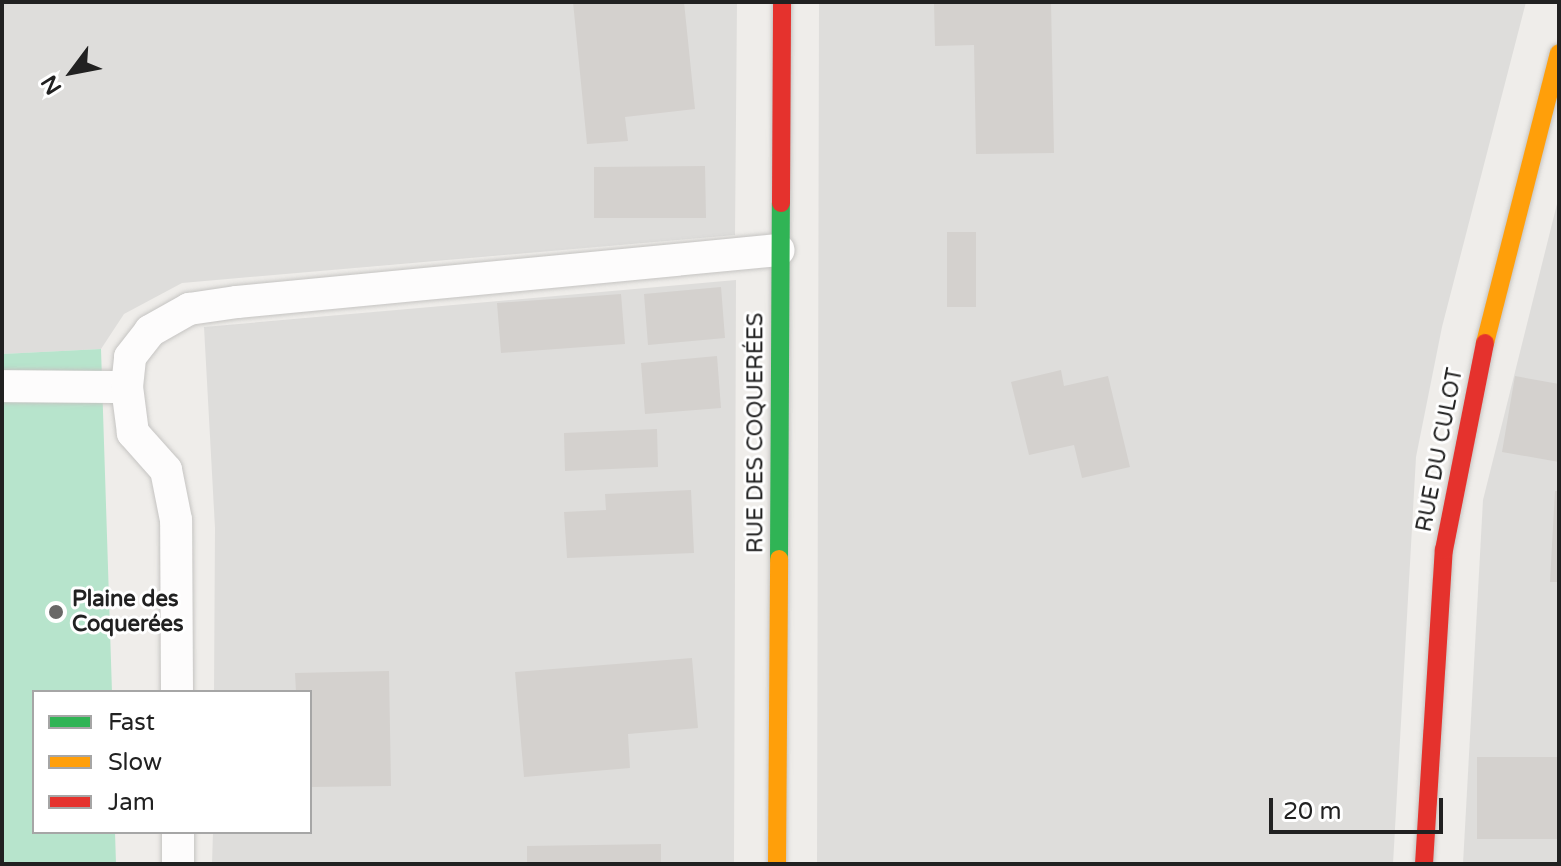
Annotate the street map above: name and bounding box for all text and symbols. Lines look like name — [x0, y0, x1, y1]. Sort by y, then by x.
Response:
north arrow — [32, 32, 112, 112]
text: N — [36, 70, 67, 99]
street label: RUE DES COQUERÉES — [743, 313, 769, 553]
street label: RUE DU CULOT — [1411, 366, 1469, 534]
place label: Plaine des Coquerées — [72, 586, 184, 638]
marker: Plaine des Coquerées — [47, 603, 65, 621]
legend — [32, 690, 312, 834]
text: Fast — [108, 708, 155, 737]
text: Slow — [108, 748, 162, 777]
scale bar — [1273, 782, 1447, 832]
text: Jam — [108, 788, 155, 817]
text: 20 m — [1283, 797, 1341, 826]

